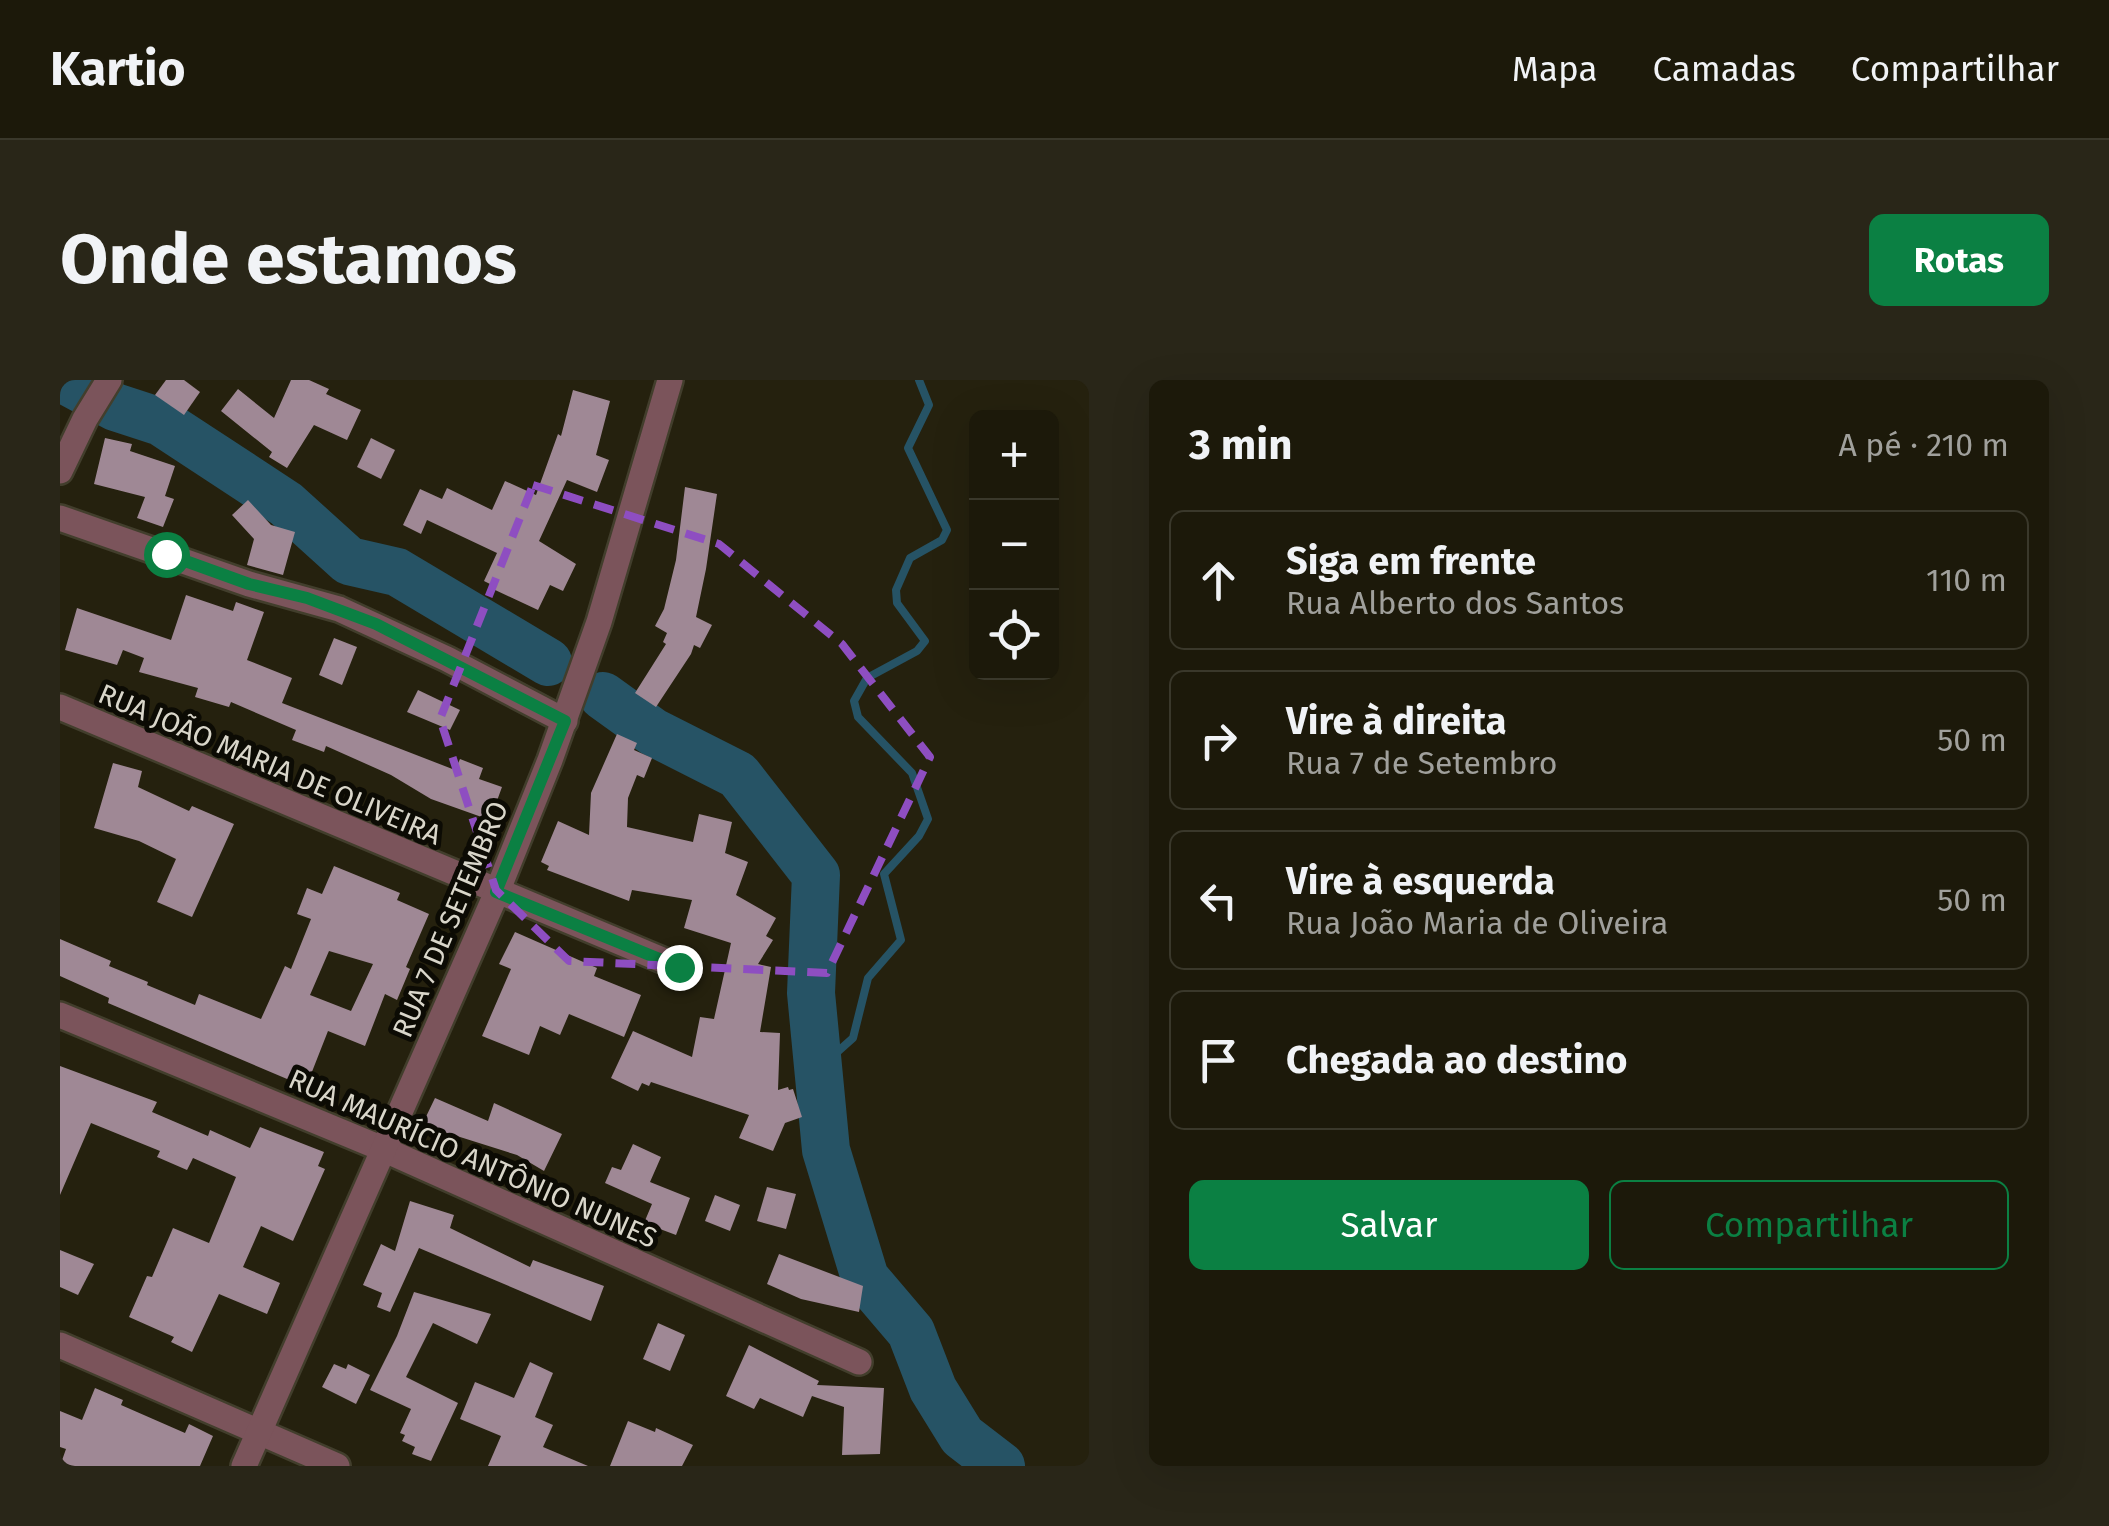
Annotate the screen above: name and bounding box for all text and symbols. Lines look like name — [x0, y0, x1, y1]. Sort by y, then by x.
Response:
text: Kartio — [50, 40, 186, 98]
text: Mapa — [1512, 48, 1598, 90]
text: Camadas — [1653, 48, 1796, 90]
text: Compartilhar — [1851, 48, 2059, 90]
button: Rotas — [1869, 214, 2049, 306]
text: Onde estamos — [60, 218, 517, 302]
map controls — [969, 410, 1059, 680]
button: + — [969, 410, 1059, 500]
text: 3 min — [1189, 420, 1292, 470]
text: A pé · 210 m — [1838, 426, 2009, 464]
button: − — [969, 500, 1059, 590]
route start — [144, 532, 190, 578]
text: Siga em frente — [1286, 538, 1536, 584]
icon: ahead — [1191, 553, 1246, 608]
text: 110 m — [1926, 561, 2007, 599]
text: Rua Alberto dos Santos — [1286, 584, 1624, 622]
button: locate — [969, 590, 1059, 680]
street label: RUA JOÃO MARIA DE OLIVEIRA — [94, 677, 446, 852]
text: Vire à direita — [1286, 698, 1507, 744]
icon: right — [1191, 713, 1246, 768]
text: 50 m — [1937, 721, 2007, 759]
text: Rua 7 de Setembro — [1286, 744, 1558, 782]
street label: RUA 7 DE SETEMBRO — [386, 796, 515, 1042]
text: Vire à esquerda — [1286, 858, 1555, 904]
icon: left — [1191, 873, 1246, 928]
text: 50 m — [1937, 881, 2007, 919]
text: Rua João Maria de Oliveira — [1286, 904, 1668, 942]
route end — [657, 945, 703, 991]
icon: arrive — [1191, 1033, 1246, 1088]
text: Chegada ao destino — [1286, 1037, 1628, 1083]
street label: RUA MAURÍCIO ANTÔNIO NUNES — [284, 1062, 662, 1255]
button: Salvar — [1189, 1180, 1589, 1270]
button: Compartilhar — [1609, 1180, 2009, 1270]

